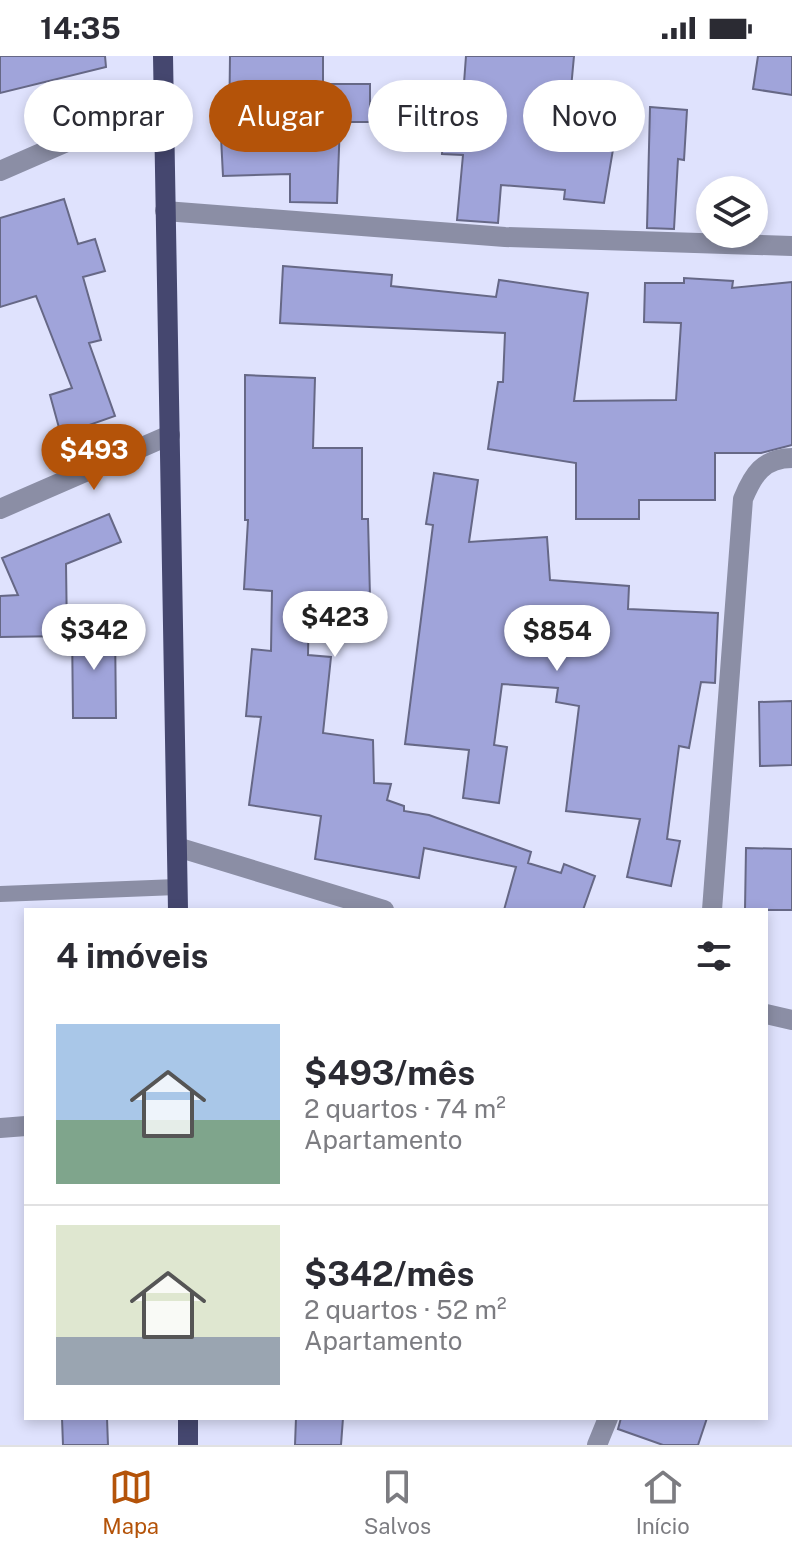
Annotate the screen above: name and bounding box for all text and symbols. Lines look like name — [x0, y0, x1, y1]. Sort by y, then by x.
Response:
text: 14:35 — [40, 10, 121, 46]
chip: Comprar — [24, 80, 193, 152]
chip: Alugar — [209, 80, 352, 152]
chip: Filtros — [368, 80, 507, 152]
chip: Novo — [523, 80, 645, 152]
map controls — [696, 176, 768, 248]
button: layers — [696, 176, 768, 248]
pin: $493 — [47, 424, 141, 492]
text: $493 — [59, 434, 129, 465]
pin: $423 — [288, 591, 382, 659]
text: $423 — [301, 601, 369, 632]
pin: $342 — [47, 604, 141, 672]
pin: $854 — [510, 605, 604, 673]
text: $342 — [60, 614, 128, 645]
text: $854 — [522, 615, 592, 646]
icon: filters — [692, 934, 736, 978]
text: 4 imóveis — [56, 936, 208, 976]
text: $493/mês — [304, 1053, 475, 1093]
icon: home — [120, 1056, 216, 1152]
text: 2 quartos · 74 m² — [304, 1093, 506, 1124]
text: Apartamento — [304, 1124, 462, 1155]
text: $342/mês — [304, 1254, 474, 1294]
icon: home — [120, 1257, 216, 1353]
text: 2 quartos · 52 m² — [304, 1294, 507, 1325]
text: Apartamento — [304, 1325, 462, 1356]
tab: Mapa — [102, 1465, 159, 1539]
tab: Salvos — [364, 1465, 431, 1539]
tab: Início — [636, 1465, 690, 1539]

